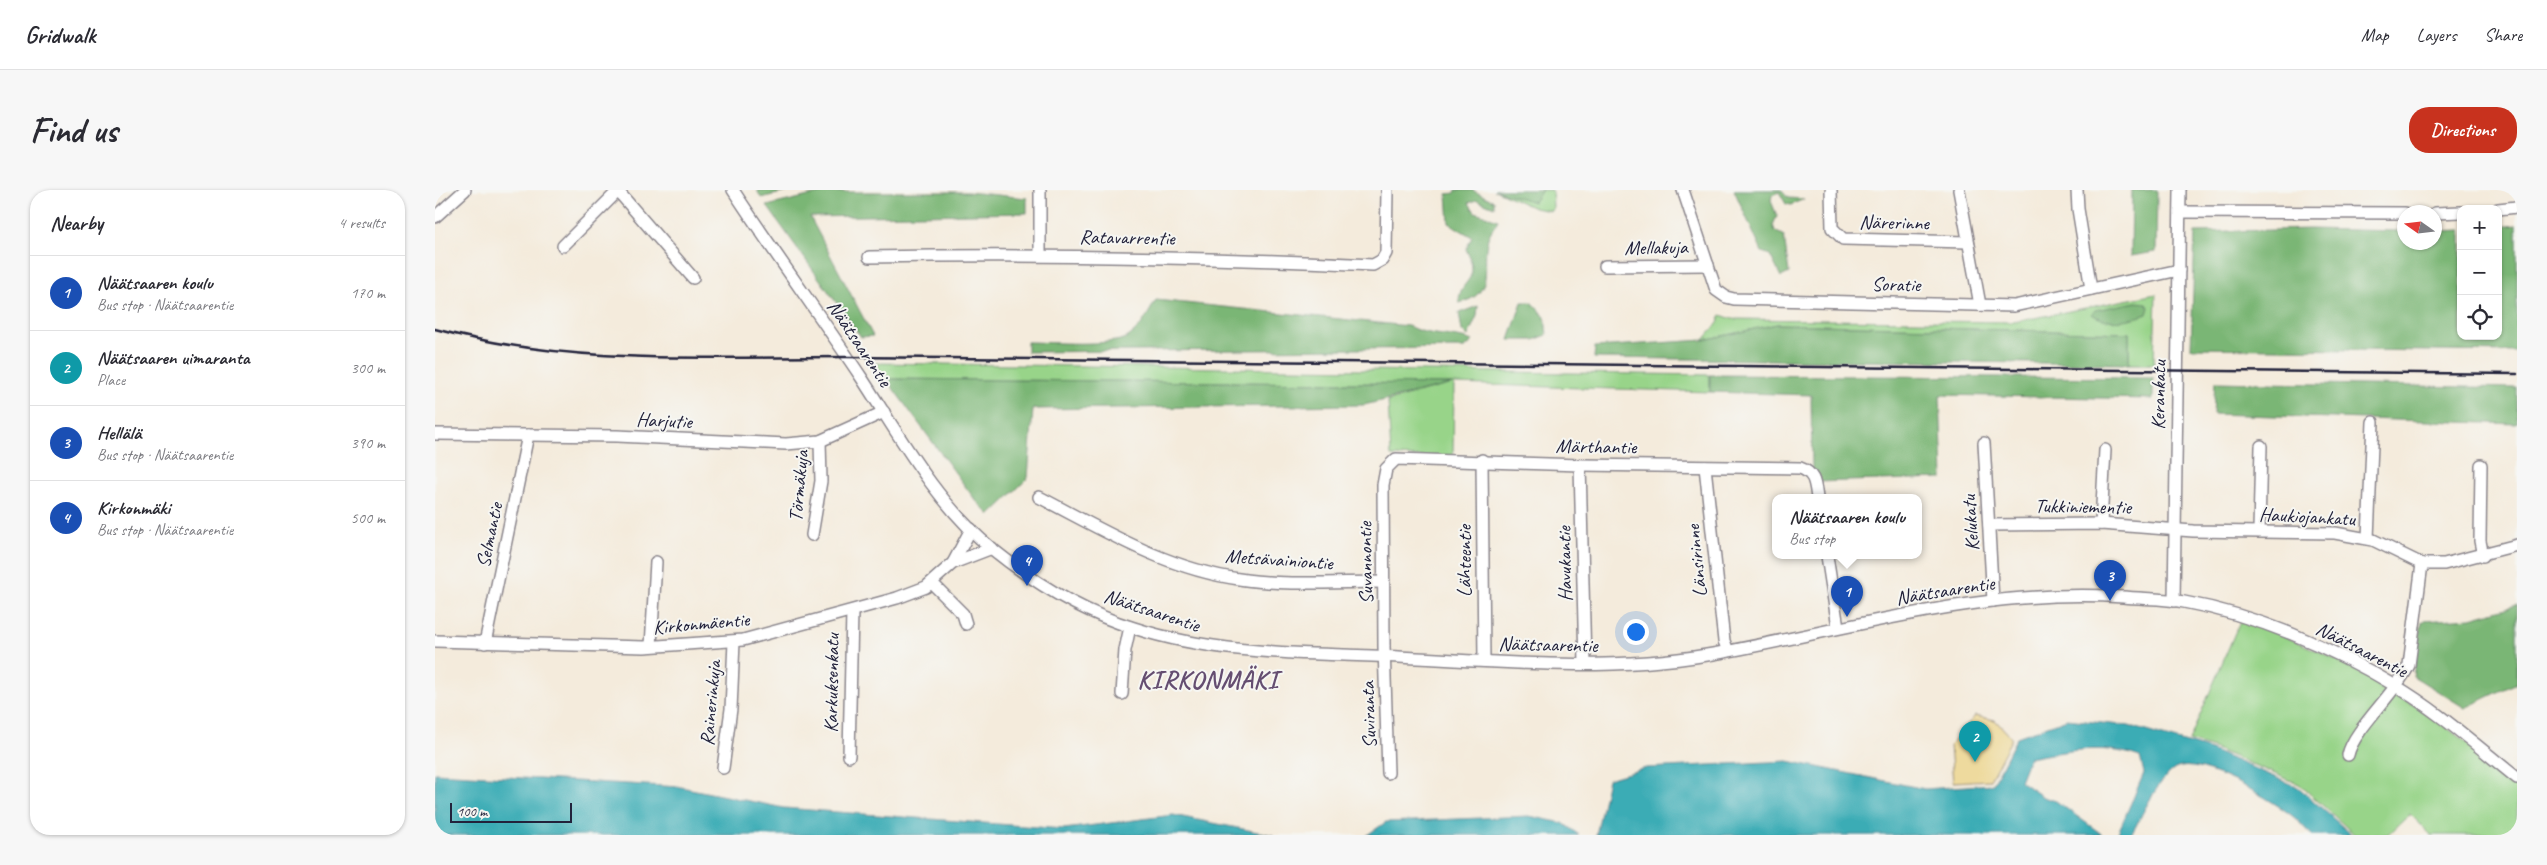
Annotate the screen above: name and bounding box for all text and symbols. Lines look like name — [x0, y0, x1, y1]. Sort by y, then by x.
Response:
text: Gridwalk — [25, 20, 95, 50]
text: Map — [2361, 24, 2389, 46]
text: Layers — [2417, 24, 2456, 46]
text: Share — [2484, 24, 2522, 46]
button: Directions — [2409, 107, 2517, 153]
text: Find us — [30, 108, 117, 153]
north arrow — [2397, 205, 2442, 250]
map controls — [2457, 205, 2502, 340]
button: + — [2457, 205, 2502, 250]
street label: Närerinne — [1859, 209, 1931, 236]
text: Nearby — [50, 210, 103, 236]
text: 4 results — [338, 213, 385, 233]
street label: Ratavarrentie — [1079, 224, 1176, 251]
street label: Mellakuja — [1624, 234, 1689, 261]
button: − — [2457, 250, 2502, 295]
text: Näätsaaren koulu — [97, 271, 213, 295]
street label: Soratie — [1871, 272, 1922, 297]
text: 1 — [62, 283, 70, 303]
text: 170 m — [351, 283, 385, 303]
text: Bus stop · Näätsaarentie — [97, 295, 233, 315]
street label: Näätsaarentie — [821, 295, 899, 393]
button: locate — [2457, 295, 2502, 340]
text: Näätsaaren uimaranta — [97, 346, 250, 370]
text: 2 — [62, 358, 70, 378]
text: 300 m — [351, 358, 385, 378]
street label: Kerankatu — [2145, 358, 2172, 430]
text: Place — [97, 370, 125, 390]
street label: Harjutie — [636, 407, 694, 435]
text: Hellälä — [97, 421, 141, 445]
text: 3 — [62, 433, 70, 453]
text: 390 m — [351, 433, 385, 453]
street label: Märthantie — [1555, 433, 1638, 460]
text: Bus stop · Näätsaarentie — [97, 445, 233, 465]
street label: Törmäkuja — [783, 447, 814, 523]
street label: Kelukatu — [1956, 492, 1985, 552]
street label: Tukkiniementie — [2035, 493, 2133, 520]
popup — [1772, 494, 1922, 559]
text: Kirkonmäki — [97, 496, 170, 520]
street label: Selmantie — [470, 499, 509, 570]
street label: Haukiojankatu — [2258, 502, 2357, 532]
text: Näätsaaren koulu — [1789, 505, 1905, 529]
text: 4 — [62, 508, 70, 528]
text: 500 m — [351, 508, 385, 528]
text: Bus stop · Näätsaarentie — [97, 520, 233, 540]
street label: Suvannontie — [1352, 520, 1379, 604]
street label: Länsirinne — [1680, 522, 1713, 598]
street label: Lähteentie — [1452, 523, 1477, 597]
street label: Havukantie — [1551, 525, 1578, 602]
text: Bus stop — [1789, 529, 1835, 549]
street label: Metsävainiontie — [1224, 543, 1335, 576]
pin: 4 — [1011, 545, 1043, 586]
pin: 3 — [2094, 560, 2126, 601]
street label: Näätsaarentie — [1894, 570, 1998, 611]
pin: 1 — [1831, 576, 1863, 617]
street label: Näätsaarentie — [1101, 583, 1204, 638]
street label: Kirkonmäentie — [652, 607, 752, 640]
street label: Näätsaarentie — [2312, 616, 2413, 684]
your location — [1623, 619, 1649, 645]
street label: Karkuksenkatu — [818, 631, 845, 733]
street label: Näätsaarentie — [1498, 631, 1599, 658]
street label: Rainerinkuja — [694, 658, 727, 747]
district label: KIRKONMÄKI — [1137, 664, 1283, 696]
street label: Suviranta — [1355, 680, 1382, 749]
pin: 2 — [1959, 721, 1991, 762]
scale bar — [450, 800, 573, 823]
text: 100 m — [457, 803, 487, 820]

